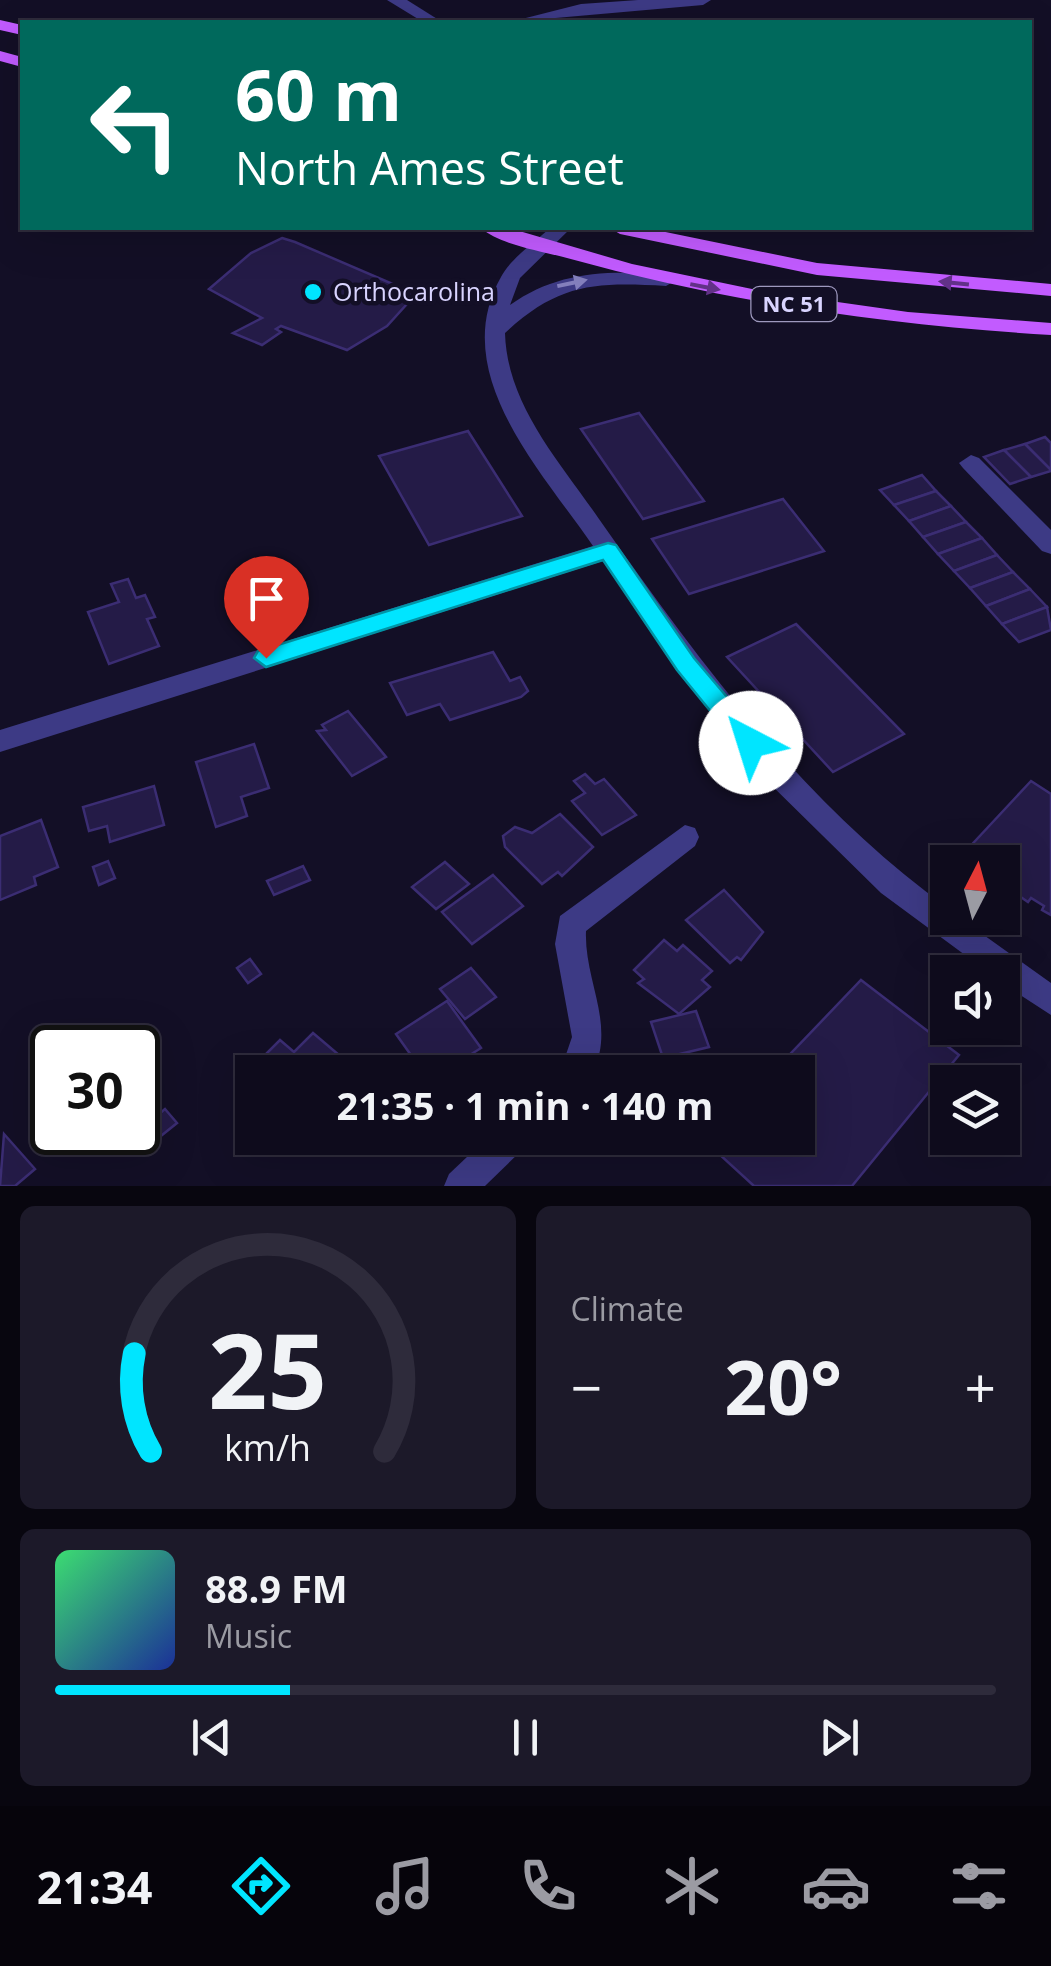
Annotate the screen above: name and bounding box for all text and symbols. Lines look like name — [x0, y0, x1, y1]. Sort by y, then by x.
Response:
text: 60 m — [235, 46, 402, 142]
icon: left — [70, 60, 200, 190]
text: North Ames Street — [235, 137, 624, 198]
place label: Orthocarolina — [333, 274, 495, 308]
one-way arrow — [557, 274, 588, 290]
one-way arrow — [937, 275, 969, 291]
one-way arrow — [690, 280, 722, 295]
marker: Orthocarolina — [302, 281, 324, 303]
road number: NC 51 — [752, 287, 836, 321]
pin — [224, 556, 309, 659]
icon: arrive — [239, 571, 294, 626]
position arrow — [699, 691, 803, 795]
north arrow — [930, 845, 1020, 935]
map controls — [930, 845, 1020, 1155]
button: sound — [930, 955, 1020, 1045]
speed limit sign: 30 — [30, 1025, 160, 1155]
button: layers — [930, 1065, 1020, 1155]
text: 21:35 · 1 min · 140 m — [337, 1079, 713, 1131]
text: Climate — [571, 1287, 684, 1330]
text: 25 — [208, 1298, 327, 1439]
text: 20° — [724, 1335, 842, 1437]
text: − — [571, 1349, 602, 1424]
text: + — [965, 1349, 996, 1424]
text: km/h — [224, 1423, 311, 1471]
text: 88.9 FM — [205, 1562, 348, 1614]
text: Music — [205, 1614, 292, 1657]
icon: previous — [184, 1710, 239, 1765]
icon: pause — [498, 1710, 553, 1765]
icon: next — [812, 1710, 867, 1765]
icon: directions — [226, 1851, 296, 1921]
icon: music — [370, 1851, 440, 1921]
icon: phone — [513, 1851, 583, 1921]
icon: climate — [657, 1851, 727, 1921]
icon: car — [801, 1851, 871, 1921]
icon: filters — [944, 1851, 1014, 1921]
text: 21:34 — [37, 1856, 153, 1917]

